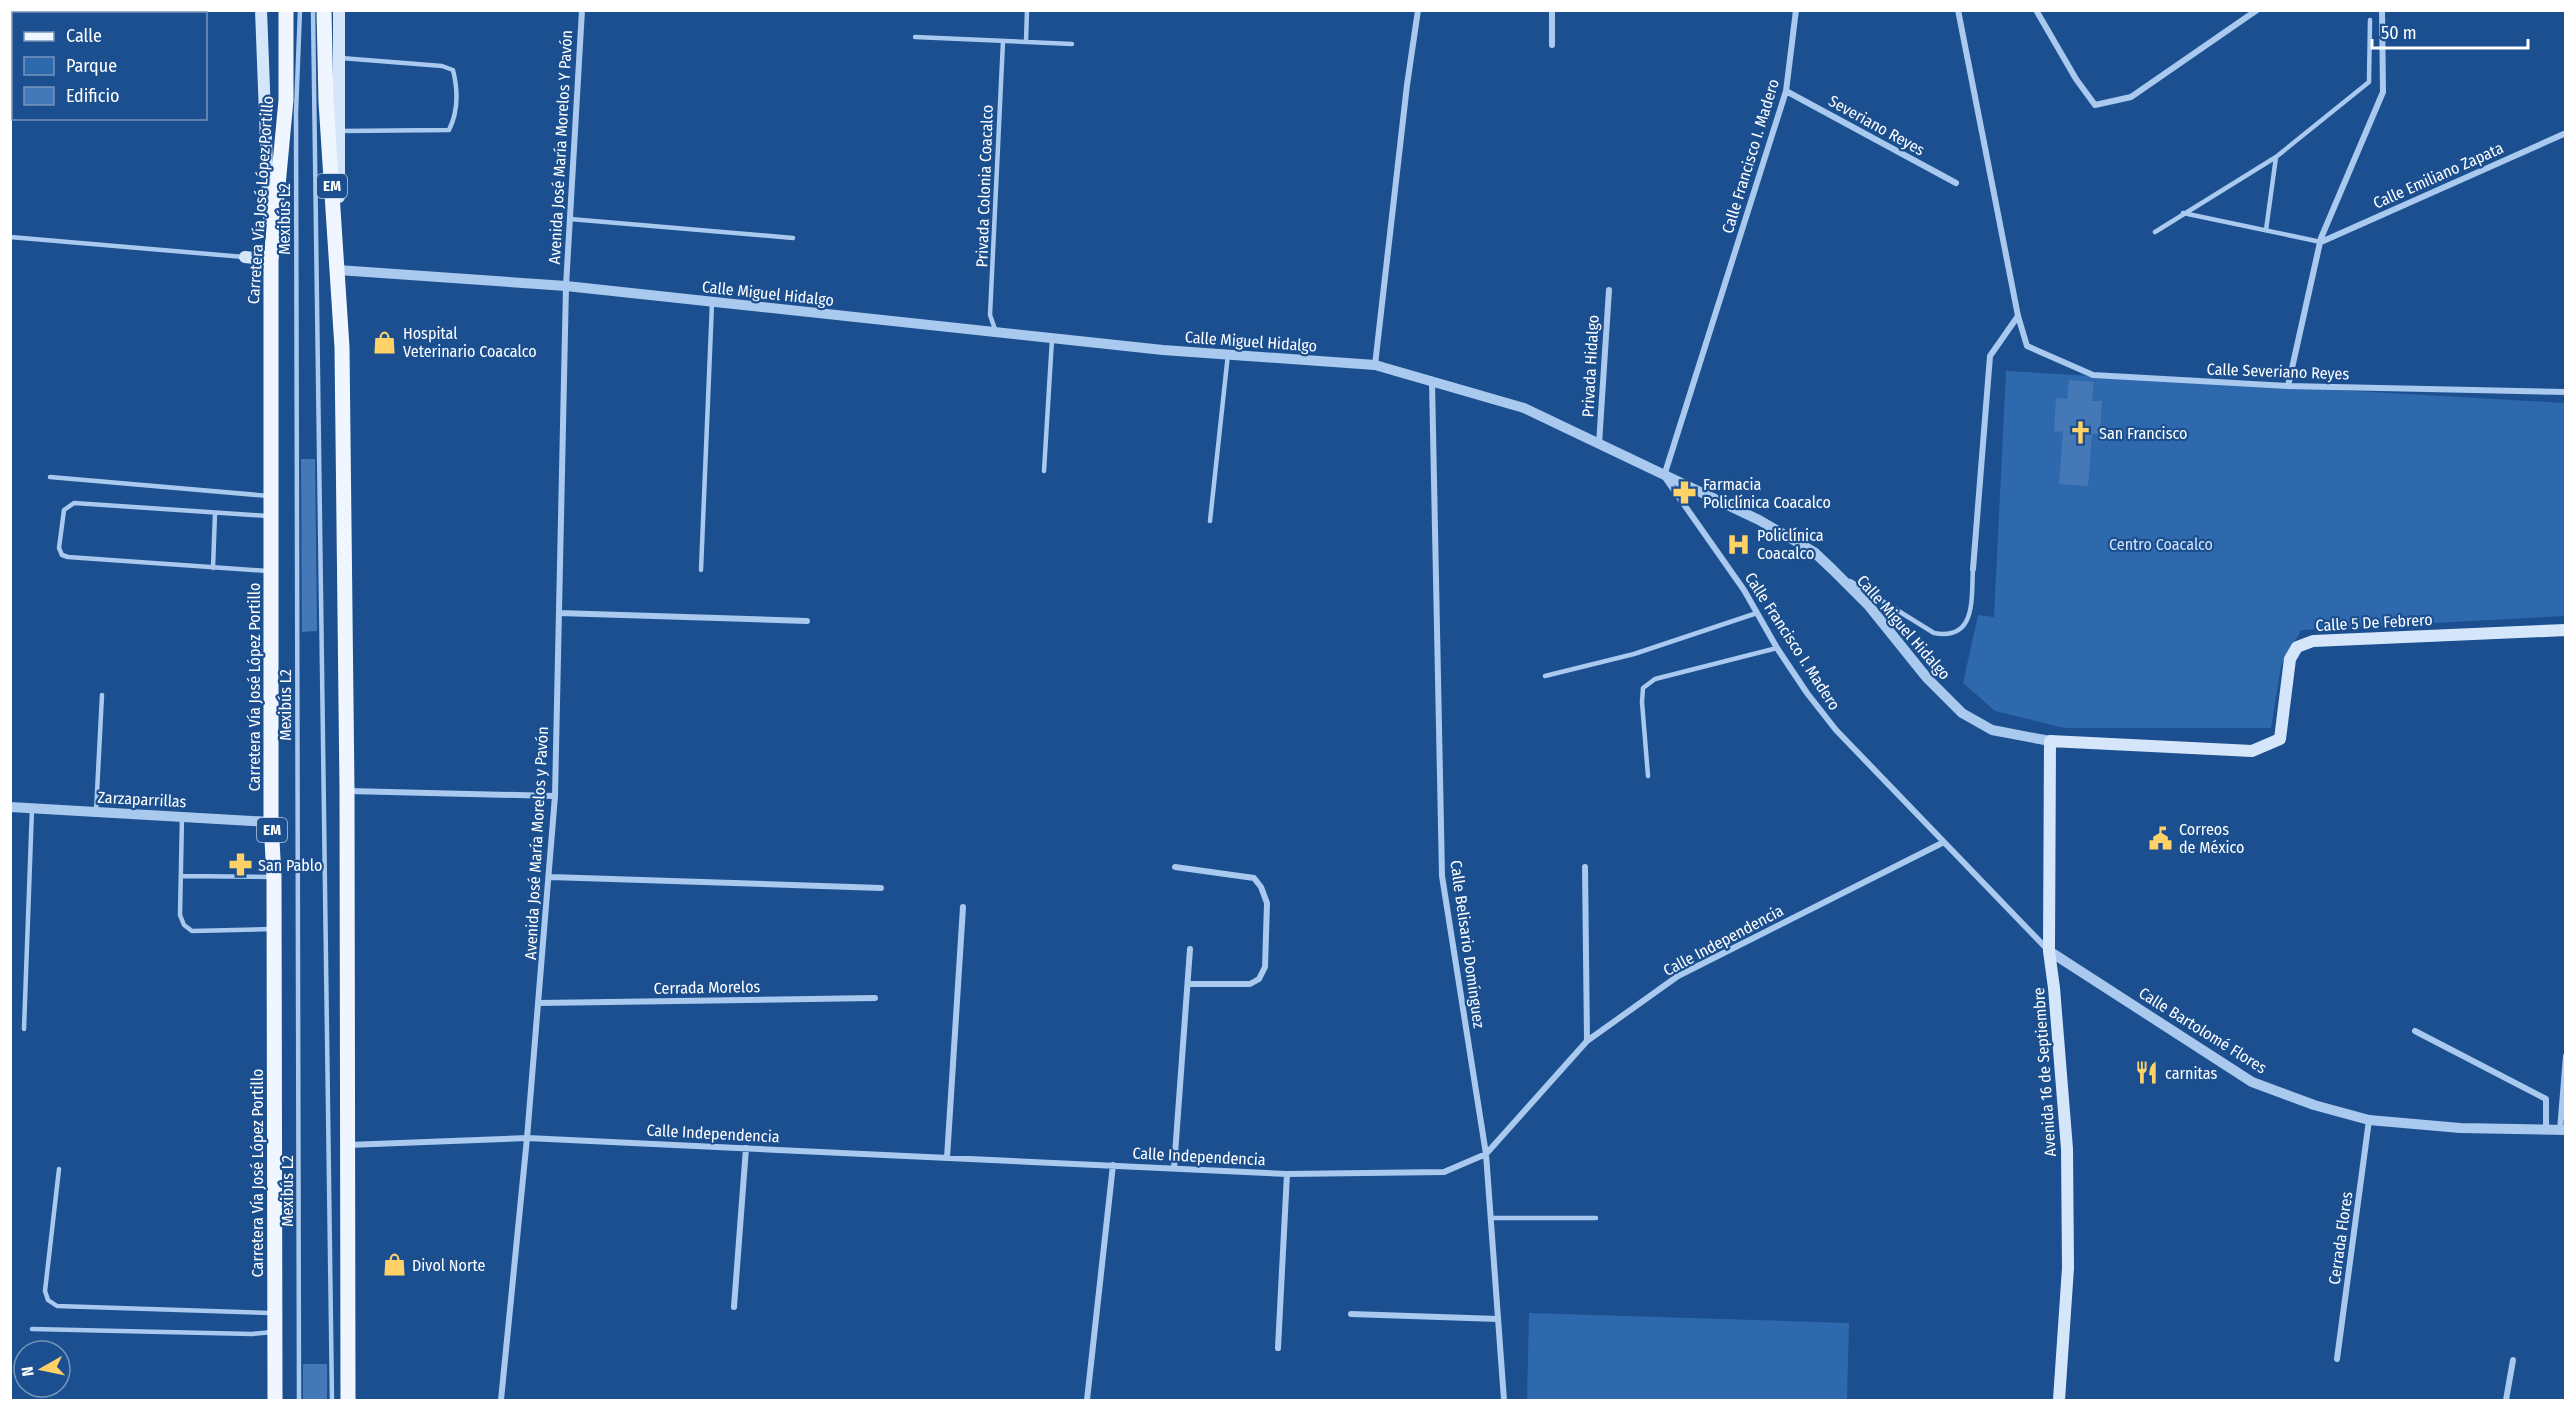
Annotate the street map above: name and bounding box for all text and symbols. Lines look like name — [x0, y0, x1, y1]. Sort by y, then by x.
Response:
legend — [12, 12, 207, 120]
scale bar — [2372, 12, 2528, 50]
text: 50 m — [2381, 22, 2417, 44]
text: Calle — [66, 25, 102, 47]
street label: Avenida José María Morelos Y Pavón — [545, 29, 576, 265]
text: Parque — [66, 55, 117, 77]
street label: Calle Francisco I. Madero — [1718, 77, 1783, 236]
text: Edificio — [66, 85, 119, 107]
street label: Severiano Reyes — [1825, 91, 1928, 160]
street label: Carretera Vía José López Portillo — [244, 95, 277, 305]
street label: Privada Colonia Coacalco — [972, 104, 997, 268]
street label: Calle Emiliano Zapata — [2370, 138, 2506, 213]
road number: EM — [317, 174, 347, 198]
street label: Mexibús L2 — [275, 183, 294, 255]
street label: Calle Miguel Hidalgo — [701, 277, 835, 310]
street label: Privada Hidalgo — [1578, 314, 1603, 418]
place label: Hospital Veterinario Coacalco — [403, 324, 537, 361]
street label: Calle Miguel Hidalgo — [1184, 327, 1318, 356]
shop icon: Hospital Veterinario Coacalco — [372, 329, 398, 355]
street label: Calle Severiano Reyes — [2206, 360, 2350, 383]
church icon: San Francisco — [2068, 420, 2094, 446]
place label: San Francisco — [2099, 424, 2187, 443]
place label: Farmacia Policlínica Coacalco — [1703, 475, 1831, 512]
pharmacy icon: Farmacia Policlínica Coacalco — [1672, 480, 1698, 506]
place label: Policlínica Coacalco — [1757, 526, 1824, 563]
hospital icon: Policlínica Coacalco — [1726, 531, 1752, 557]
park label: Centro Coacalco — [2109, 535, 2213, 554]
street label: Calle Francisco I. Madero — [1741, 569, 1844, 714]
street label: Calle Miguel Hidalgo — [1853, 571, 1954, 684]
street label: Carretera Vía José López Portillo — [245, 583, 264, 791]
street label: Calle 5 De Febrero — [2315, 610, 2433, 635]
street label: Mexibús L2 — [276, 669, 295, 741]
street label: Avenida José María Morelos y Pavón — [521, 726, 552, 960]
street label: Zarzaparrillas — [97, 788, 187, 811]
road number: EM — [257, 818, 287, 842]
place label: Correos de México — [2179, 820, 2244, 857]
public building icon: Correos de México — [2148, 825, 2174, 851]
pharmacy icon: San Pablo — [227, 852, 253, 878]
place label: San Pablo — [258, 856, 322, 875]
street label: Calle Belisario Domínguez — [1446, 859, 1489, 1029]
street label: Calle Independencia — [1660, 901, 1787, 980]
street label: Cerrada Morelos — [654, 977, 761, 998]
street label: Calle Bartolomé Flores — [2135, 983, 2270, 1078]
street label: Avenida 16 de Septiembre — [2029, 987, 2060, 1157]
restaurant icon: carnitas — [2134, 1060, 2160, 1086]
place label: carnitas — [2165, 1064, 2217, 1083]
street label: Carretera Vía José López Portillo — [248, 1069, 267, 1277]
street label: Calle Independencia — [646, 1121, 780, 1146]
street label: Calle Independencia — [1132, 1144, 1266, 1169]
street label: Mexibús L2 — [278, 1155, 297, 1227]
street label: Cerrada Flores — [2325, 1190, 2356, 1286]
shop icon: Divol Norte — [381, 1252, 407, 1278]
place label: Divol Norte — [412, 1256, 485, 1275]
north arrow — [12, 1339, 72, 1399]
text: N — [18, 1365, 38, 1377]

